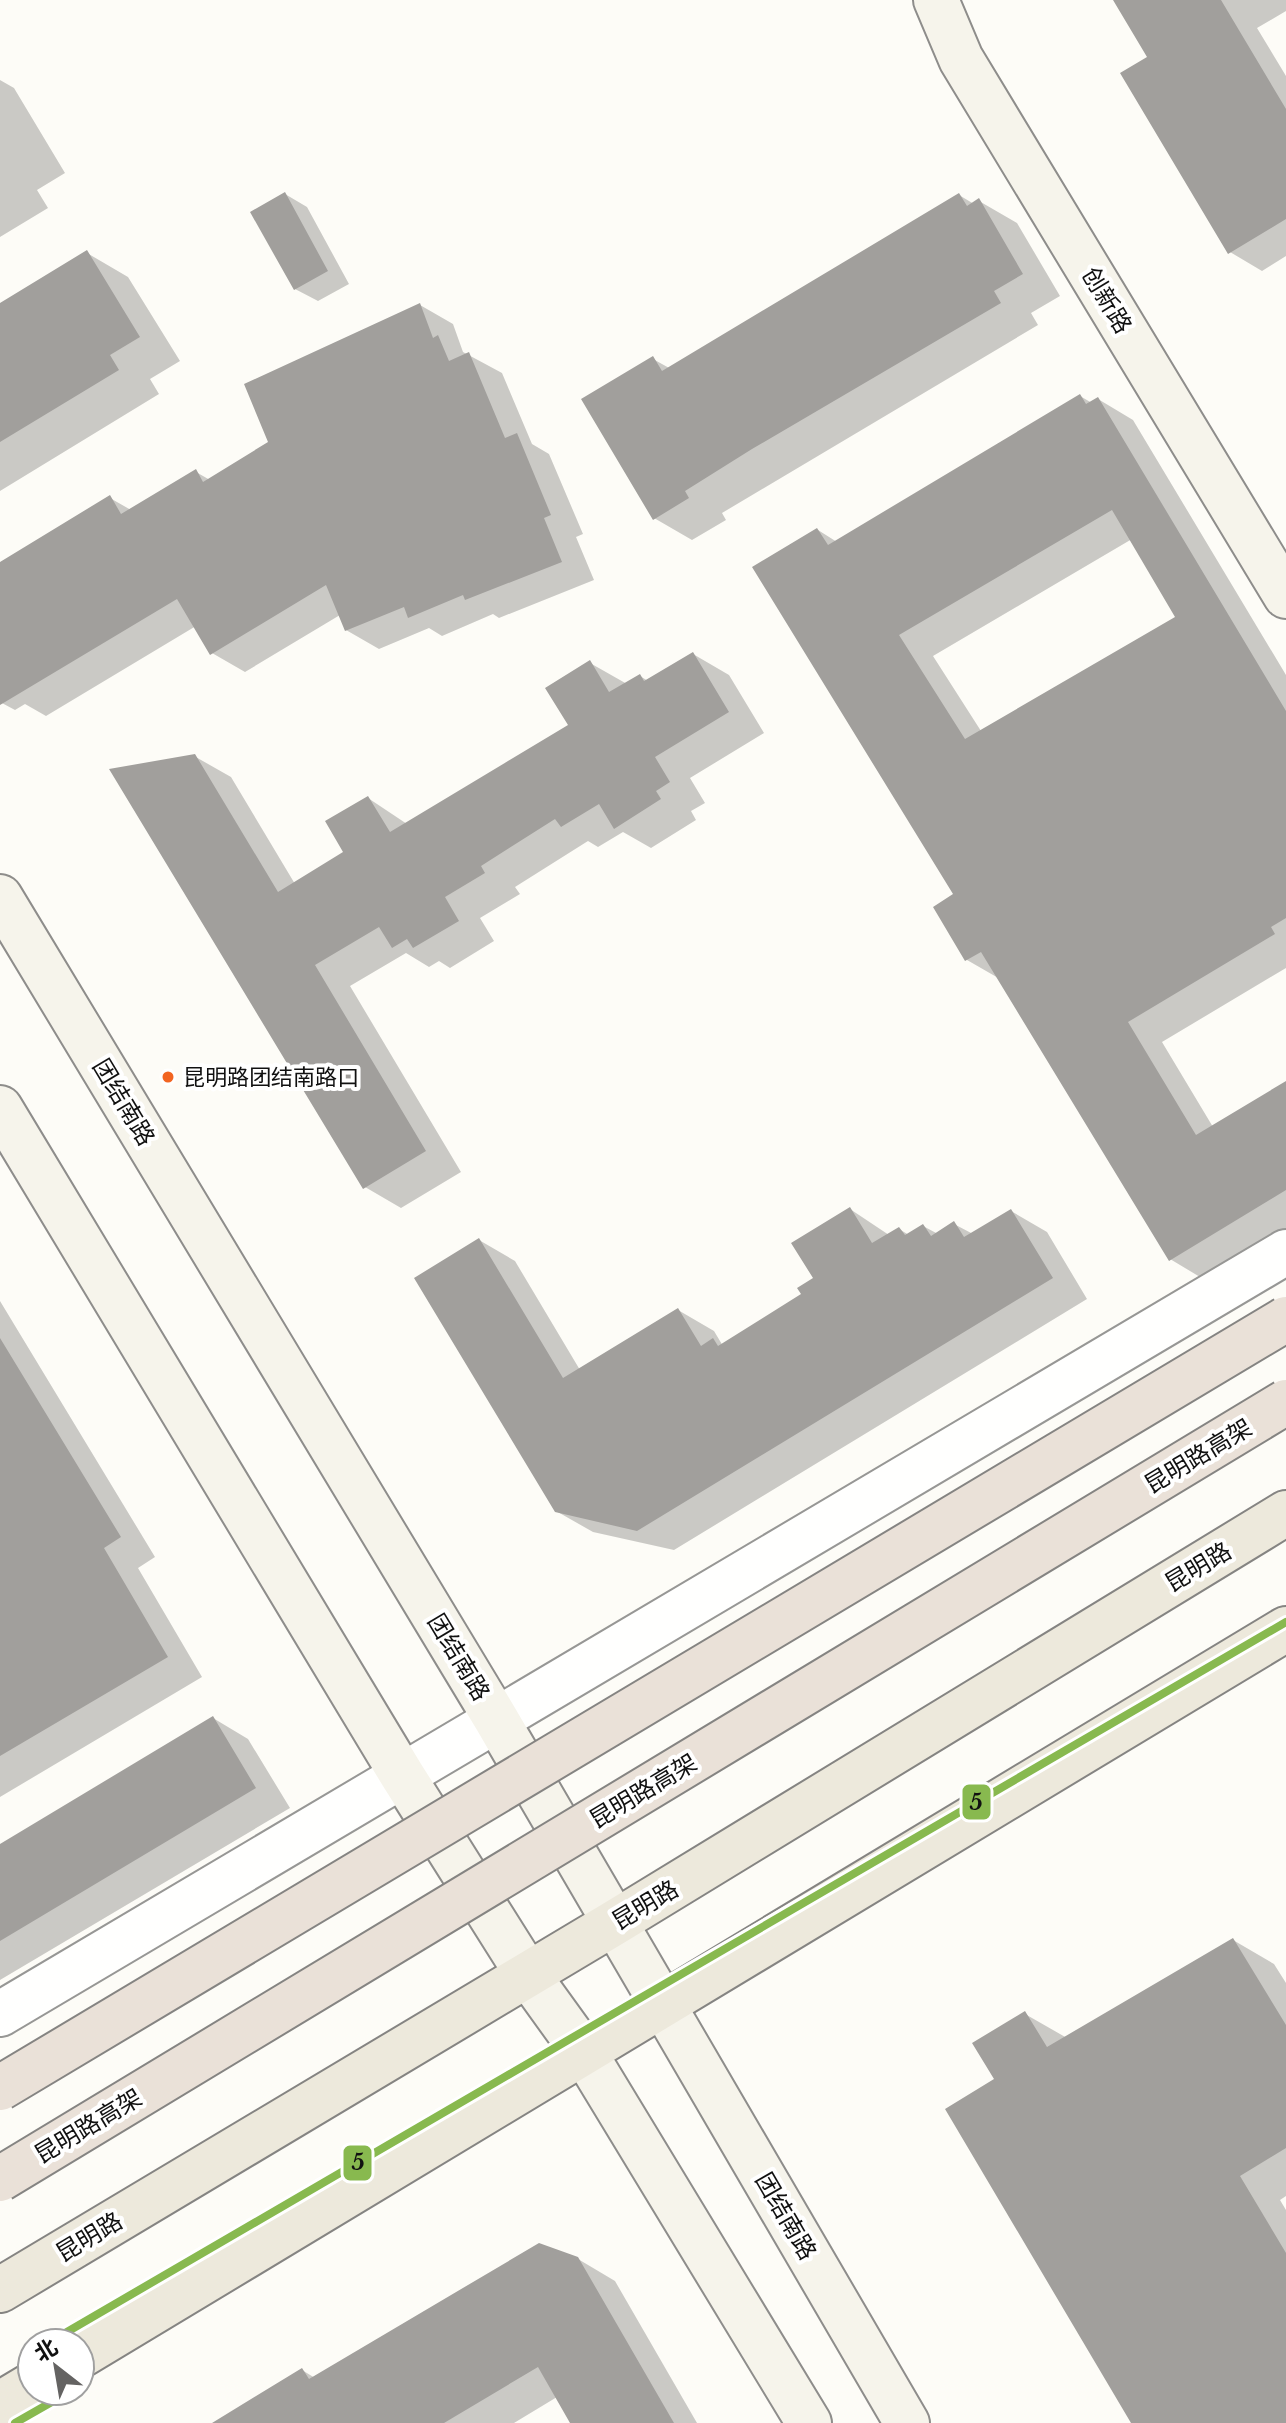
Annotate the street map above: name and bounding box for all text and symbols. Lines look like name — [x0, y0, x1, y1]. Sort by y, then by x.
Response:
street label: 创新路 — [1076, 262, 1138, 338]
street label: 团结南路 — [87, 1053, 161, 1151]
place label: 昆明路团结南路口 — [183, 1064, 359, 1091]
marker: 昆明路团结南路口 — [160, 1069, 176, 1085]
street label: 昆明路高架 — [1139, 1413, 1257, 1499]
street label: 昆明路 — [1160, 1536, 1236, 1598]
street label: 团结南路 — [422, 1608, 496, 1706]
street label: 昆明路高架 — [584, 1748, 702, 1834]
line badge: 5 — [961, 1783, 992, 1821]
text: 5 — [969, 1789, 983, 1816]
street label: 昆明路 — [607, 1874, 683, 1936]
street label: 昆明路高架 — [29, 2083, 147, 2169]
line badge: 5 — [342, 2144, 373, 2182]
text: 5 — [351, 2149, 365, 2176]
street label: 团结南路 — [749, 2167, 823, 2265]
street label: 昆明路 — [51, 2206, 127, 2268]
north arrow — [16, 2327, 96, 2407]
text: 北 — [30, 2333, 62, 2368]

